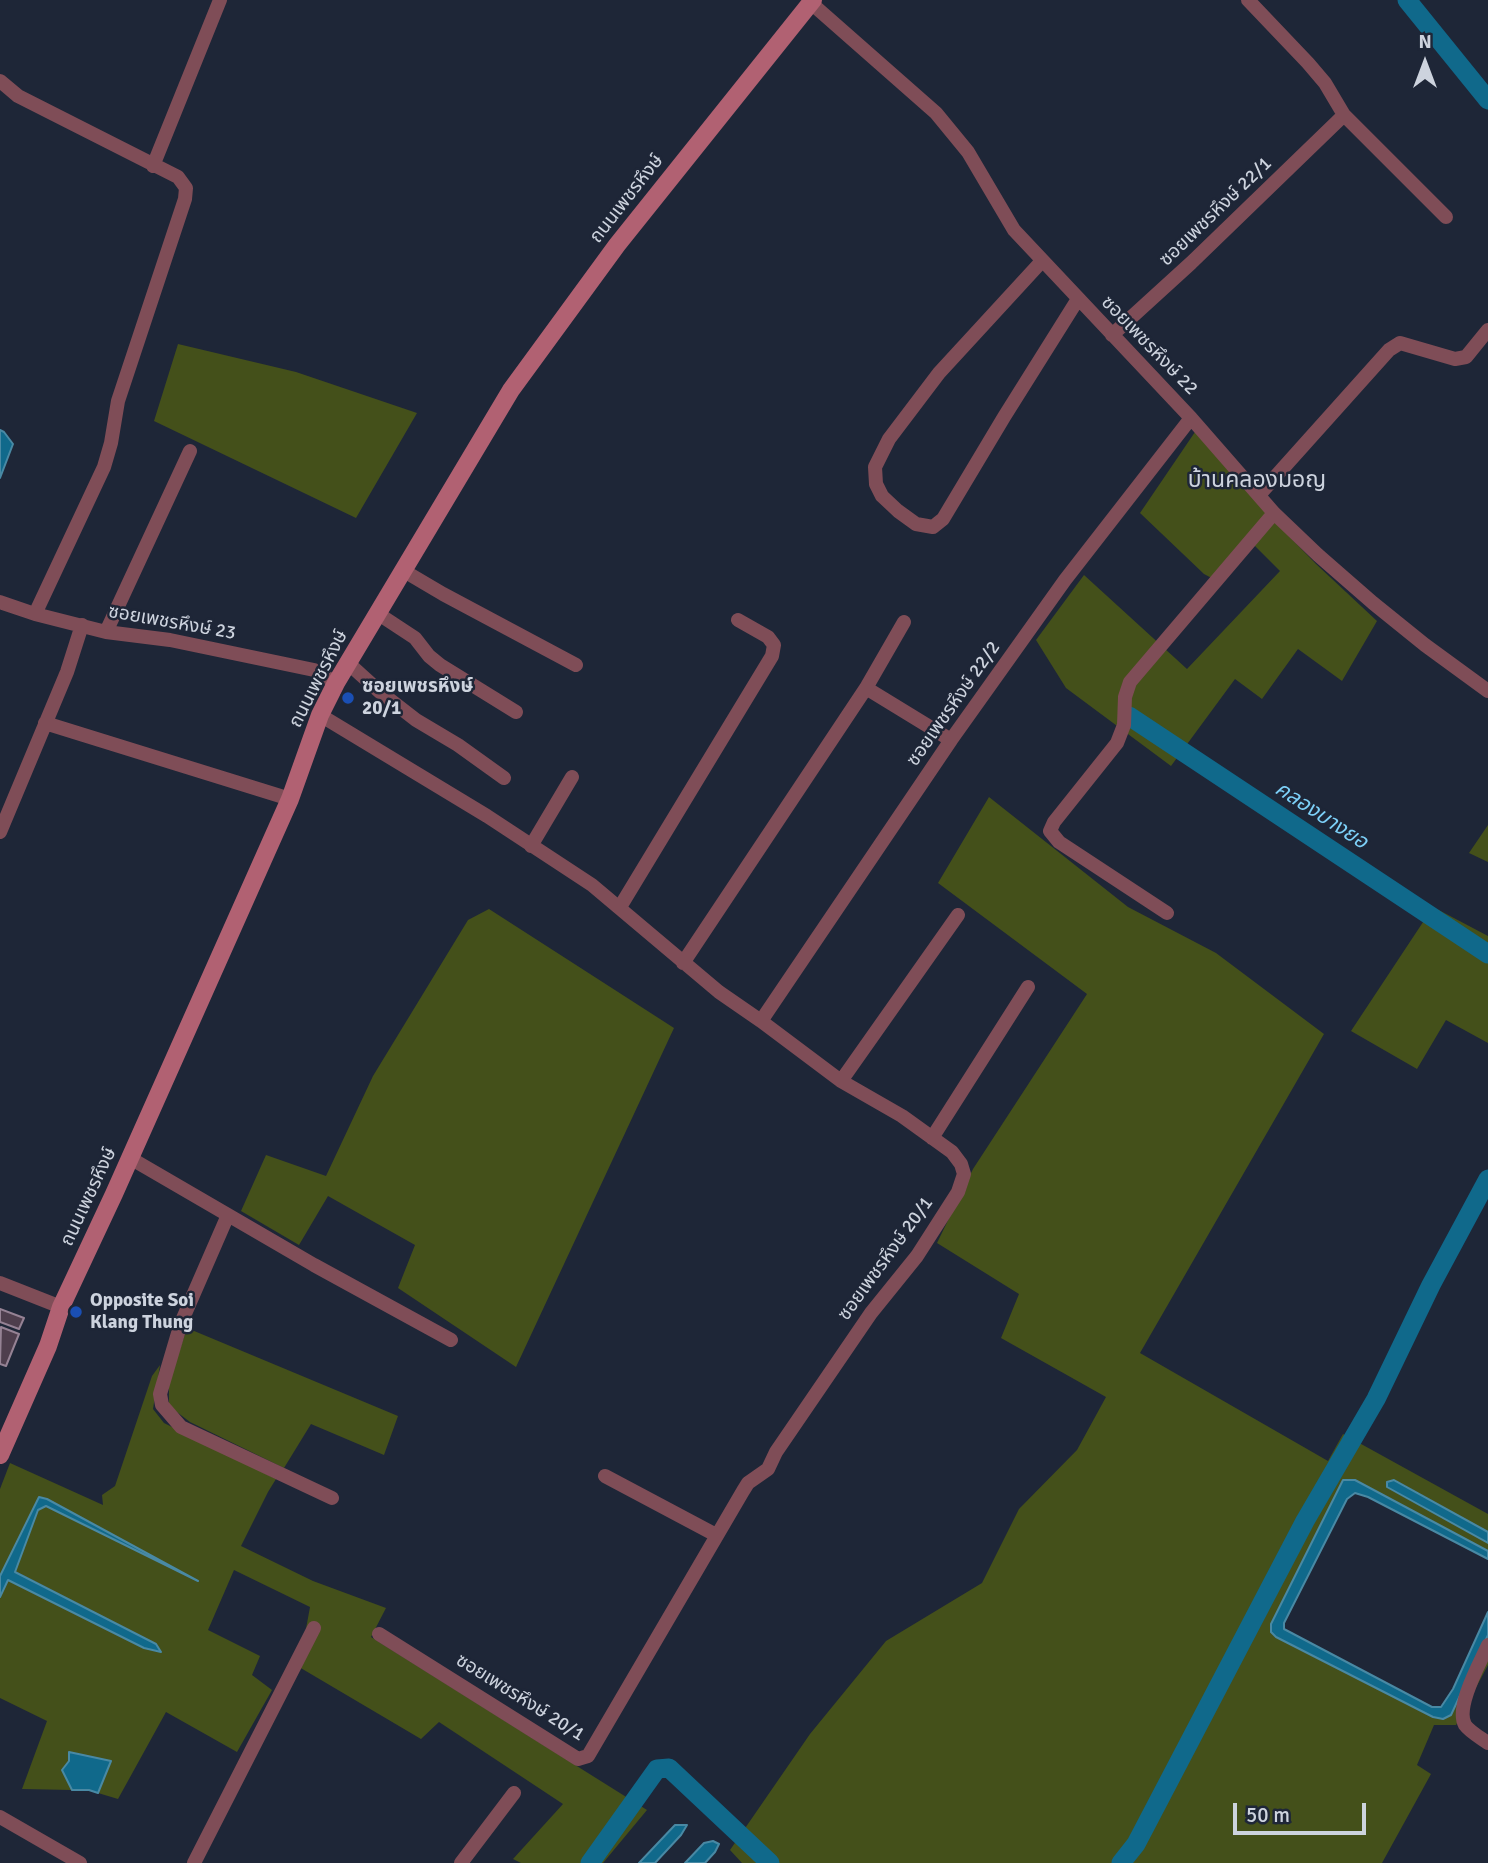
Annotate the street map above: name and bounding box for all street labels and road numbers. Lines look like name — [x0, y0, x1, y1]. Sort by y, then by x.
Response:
street label: ถนนเพชรหึงษ์ — [585, 150, 669, 248]
street label: ซอยเพชรหึงษ์ 22/1 — [1155, 153, 1277, 271]
street label: ซอยเพชรหึงษ์ 22 — [1096, 292, 1202, 400]
street label: ซอยเพชรหึงษ์ 23 — [106, 601, 238, 645]
street label: ถนนเพชรหึงษ์ — [285, 626, 353, 732]
street label: ซอยเพชรหึงษ์ 22/2 — [902, 637, 1006, 771]
street label: ถนนเพชรหึงษ์ — [56, 1144, 122, 1250]
street label: ซอยเพชรหึงษ์ 20/1 — [833, 1193, 939, 1325]
street label: ซอยเพชรหึงษ์ 20/1 — [451, 1649, 589, 1747]

